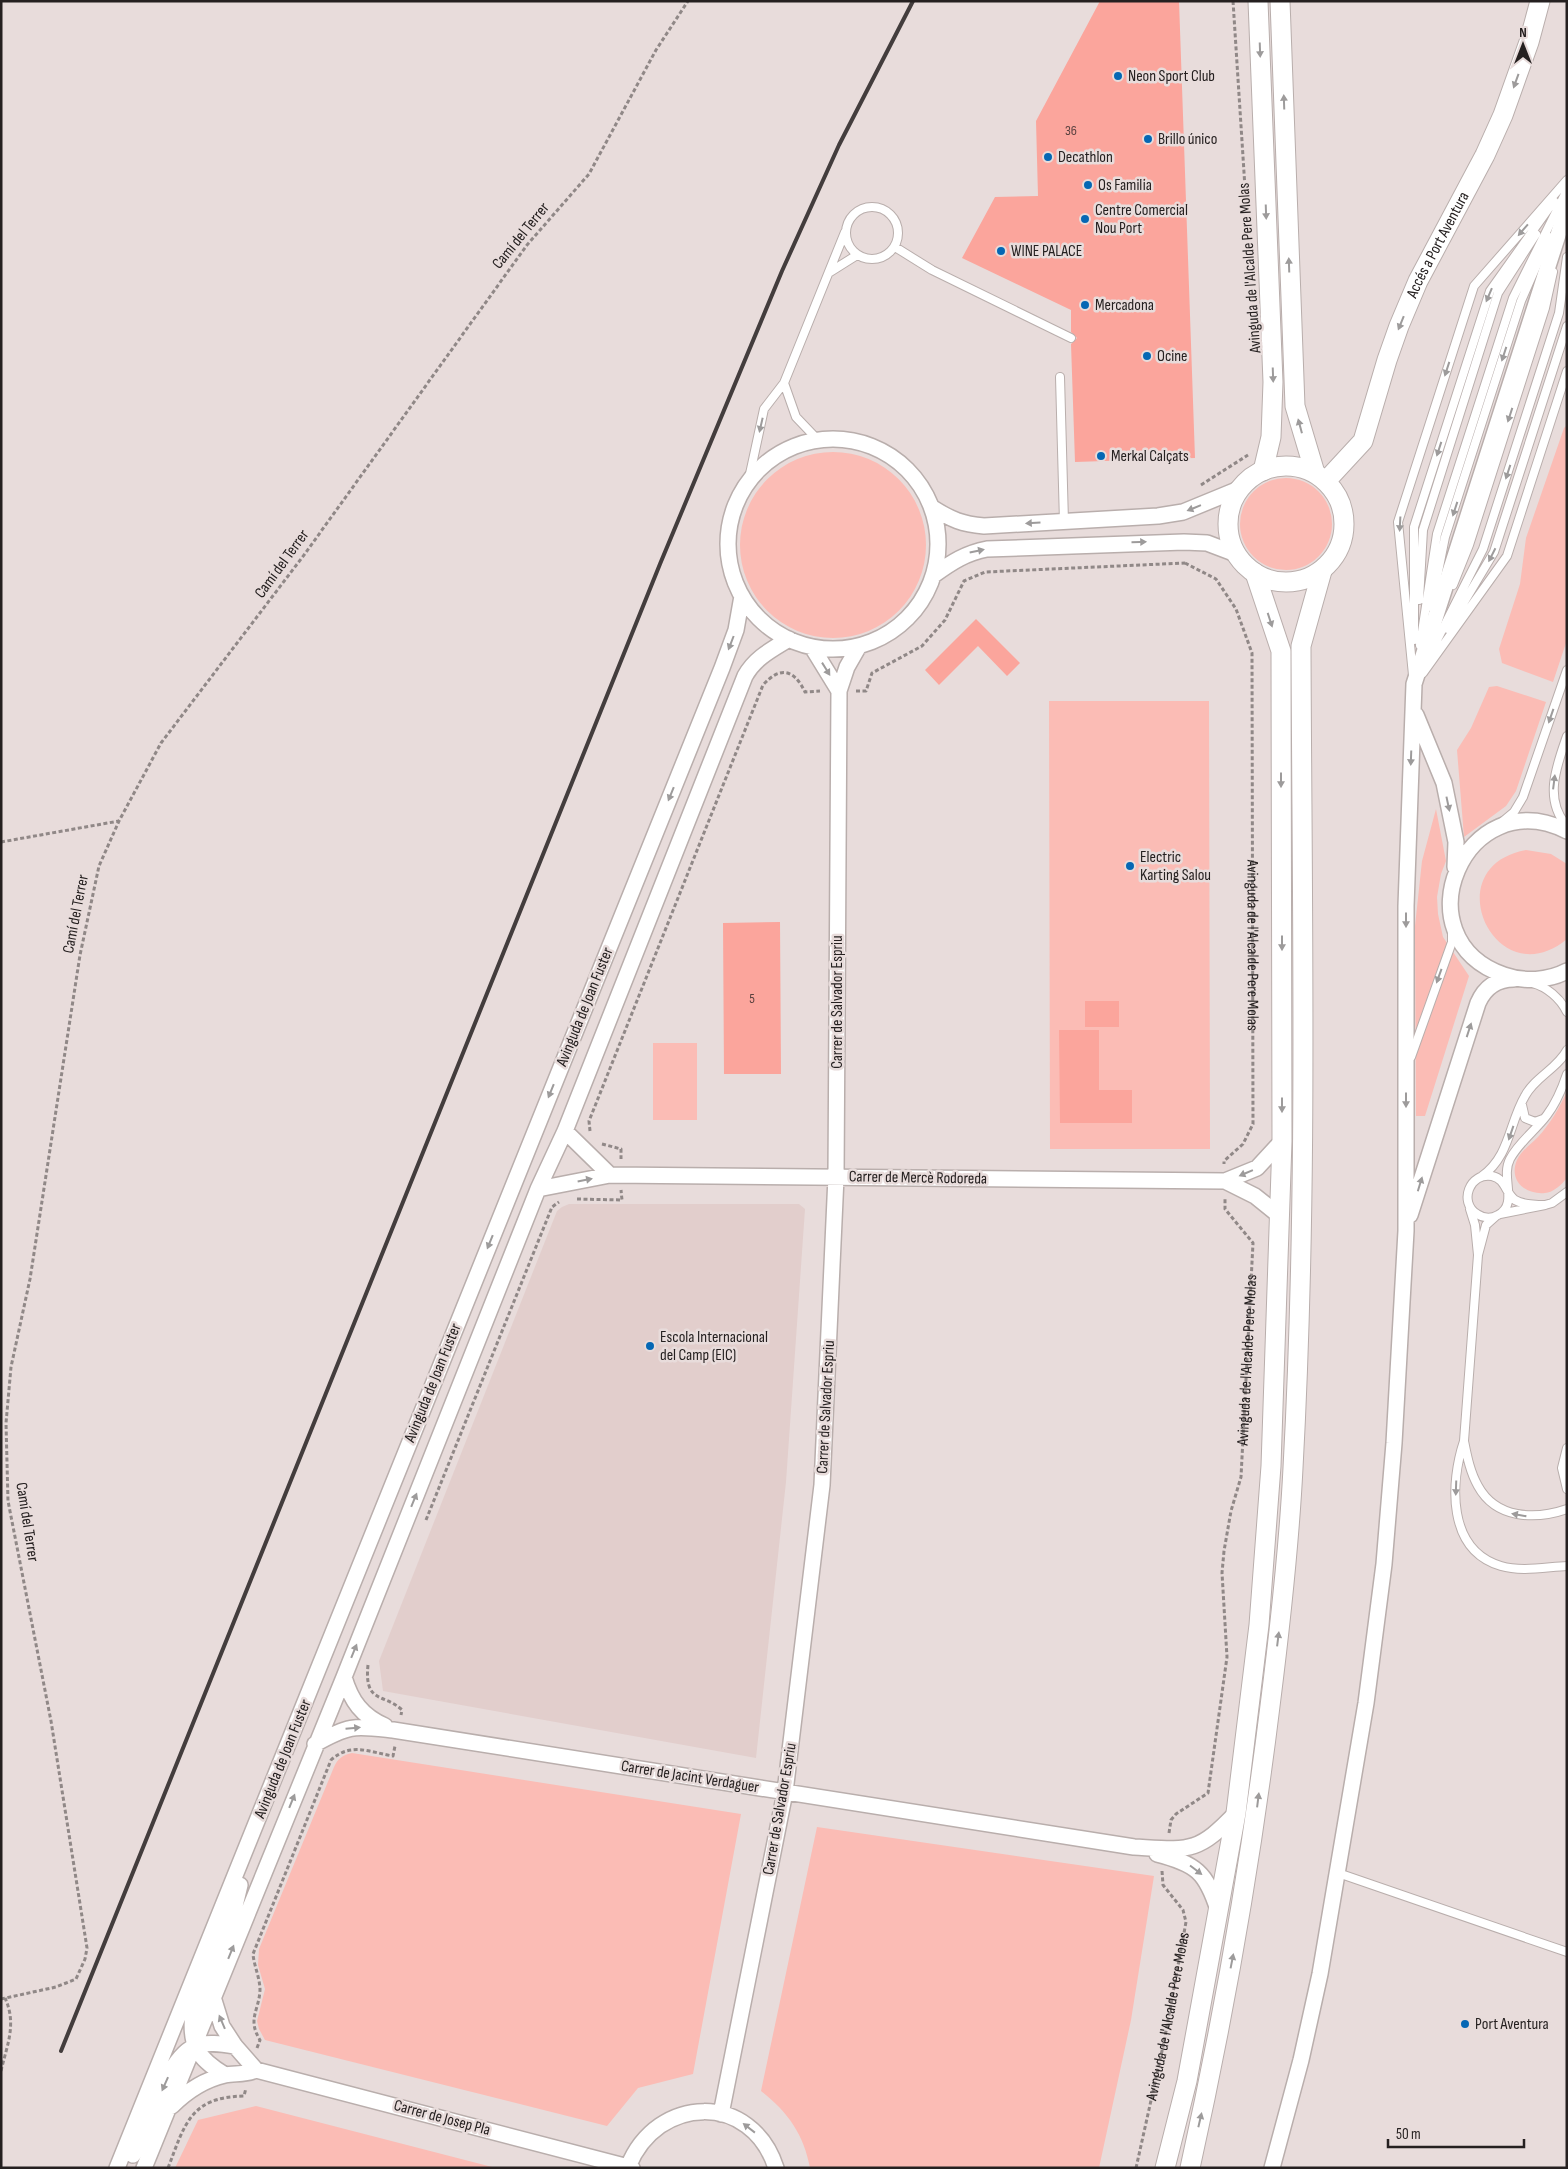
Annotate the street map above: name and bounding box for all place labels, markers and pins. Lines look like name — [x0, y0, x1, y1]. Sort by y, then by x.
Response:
place label: Neon Sport Club — [1128, 67, 1215, 86]
marker: Neon Sport Club — [1112, 70, 1124, 82]
place label: Brillo único — [1158, 130, 1217, 149]
marker: Brillo único — [1142, 133, 1154, 145]
place label: Decathlon — [1058, 148, 1113, 167]
marker: Decathlon — [1042, 151, 1054, 163]
place label: Os Familia — [1098, 176, 1152, 195]
marker: Os Familia — [1082, 179, 1094, 191]
place label: Centre Comercial Nou Port — [1095, 201, 1188, 238]
marker: Centre Comercial Nou Port — [1079, 213, 1091, 225]
place label: WINE PALACE — [1011, 242, 1082, 261]
marker: WINE PALACE — [995, 245, 1007, 257]
place label: Mercadona — [1095, 296, 1154, 315]
marker: Mercadona — [1079, 299, 1091, 311]
place label: Ocine — [1157, 347, 1188, 366]
marker: Ocine — [1141, 350, 1153, 362]
place label: Merkal Calçats — [1111, 447, 1189, 466]
marker: Merkal Calçats — [1095, 450, 1107, 462]
place label: Electric Karting Salou — [1140, 848, 1211, 885]
marker: Electric Karting Salou — [1124, 860, 1136, 872]
place label: Escola Internacional del Camp (EIC) — [660, 1328, 768, 1365]
marker: Escola Internacional del Camp (EIC) — [644, 1340, 656, 1352]
place label: Port Aventura — [1475, 2015, 1549, 2034]
marker: Port Aventura — [1459, 2018, 1471, 2030]

